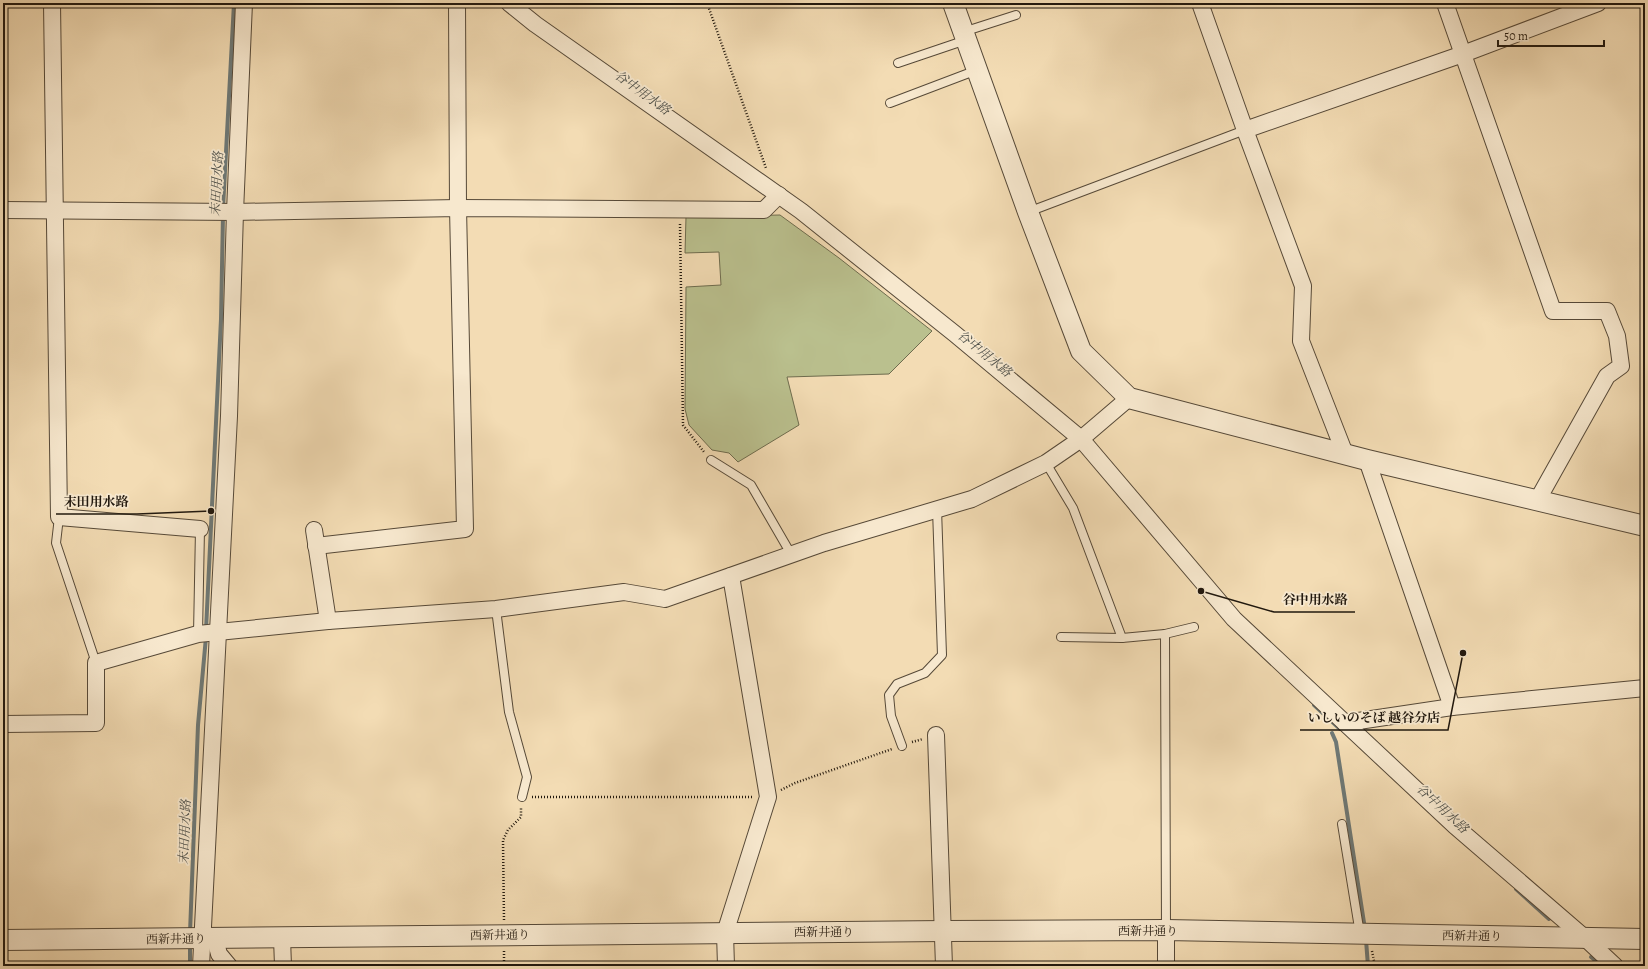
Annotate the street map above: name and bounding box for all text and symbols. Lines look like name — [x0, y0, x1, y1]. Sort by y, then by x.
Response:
scale bar — [1498, 22, 1604, 48]
text: 50 m — [1504, 28, 1528, 44]
water label: 谷中用水路 — [611, 66, 675, 119]
water label: 末田用水路 — [206, 150, 227, 217]
water label: 谷中用水路 — [954, 326, 1016, 381]
callout: 末田用水路 — [56, 489, 137, 514]
text: 末田用水路 — [63, 493, 129, 510]
callout: 谷中用水路 — [1274, 587, 1355, 612]
text: 谷中用水路 — [1282, 591, 1348, 608]
callout: いしいのそば 越谷分店 — [1300, 705, 1448, 730]
text: いしいのそば 越谷分店 — [1308, 709, 1440, 726]
water label: 谷中用水路 — [1413, 780, 1473, 837]
water label: 末田用水路 — [175, 798, 194, 865]
street label: 西新井通り — [1118, 923, 1178, 939]
street label: 西新井通り — [794, 924, 854, 940]
street label: 西新井通り — [470, 926, 530, 944]
street label: 西新井通り — [1442, 927, 1502, 945]
street label: 西新井通り — [146, 930, 206, 948]

